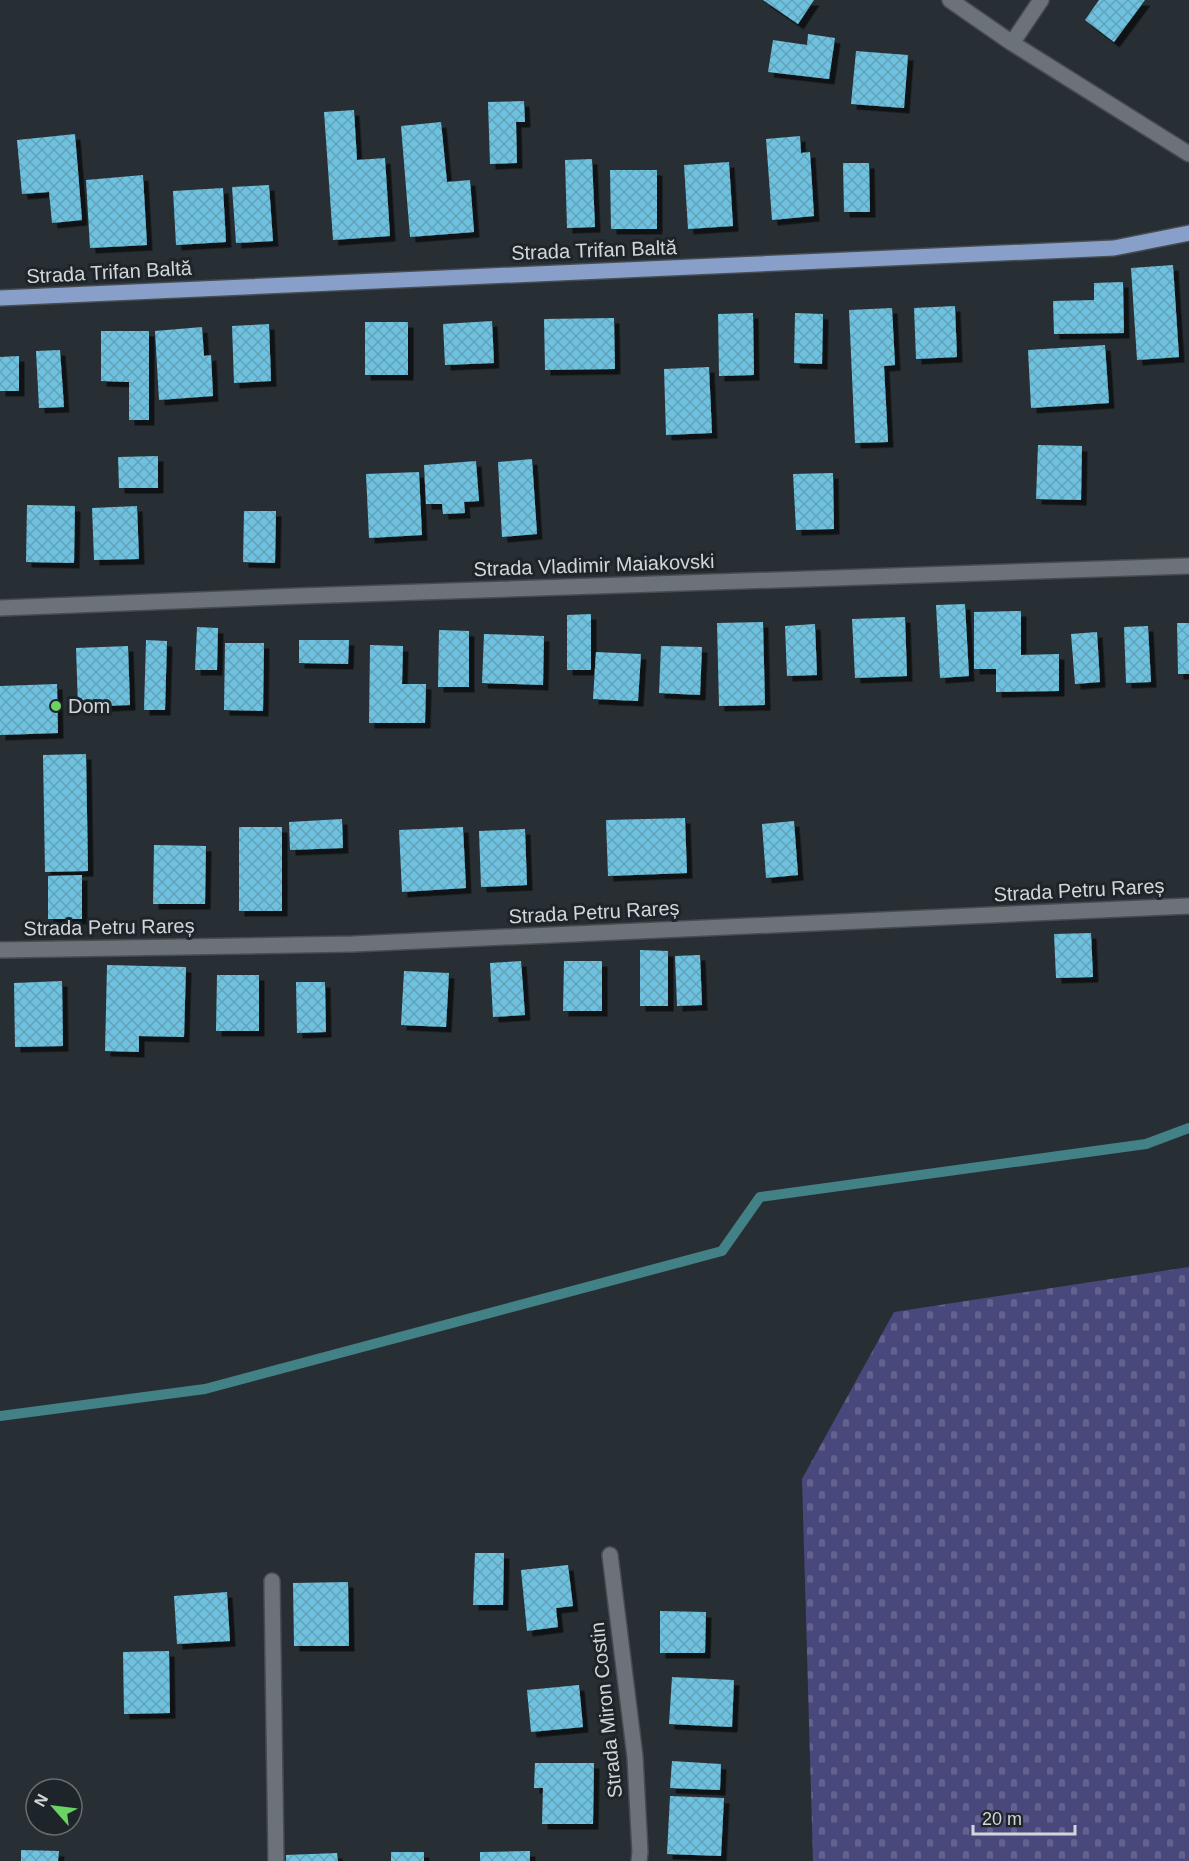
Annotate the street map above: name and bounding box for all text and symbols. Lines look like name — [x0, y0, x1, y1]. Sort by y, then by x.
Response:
street label: Strada Trifan Baltă — [511, 236, 678, 264]
street label: Strada Trifan Baltă — [26, 257, 193, 287]
street label: Strada Vladimir Maiakovski — [473, 550, 715, 580]
place label: Dom — [68, 695, 110, 717]
marker: Dom — [49, 699, 63, 713]
street label: Strada Petru Rareș — [993, 875, 1165, 905]
street label: Strada Petru Rareș — [508, 897, 680, 927]
street label: Strada Petru Rareș — [23, 915, 195, 939]
street label: Strada Miron Costin — [586, 1621, 626, 1799]
north arrow — [24, 1777, 84, 1837]
text: N — [31, 1791, 51, 1809]
scale bar — [973, 1798, 1075, 1836]
text: 20 m — [982, 1809, 1022, 1829]

